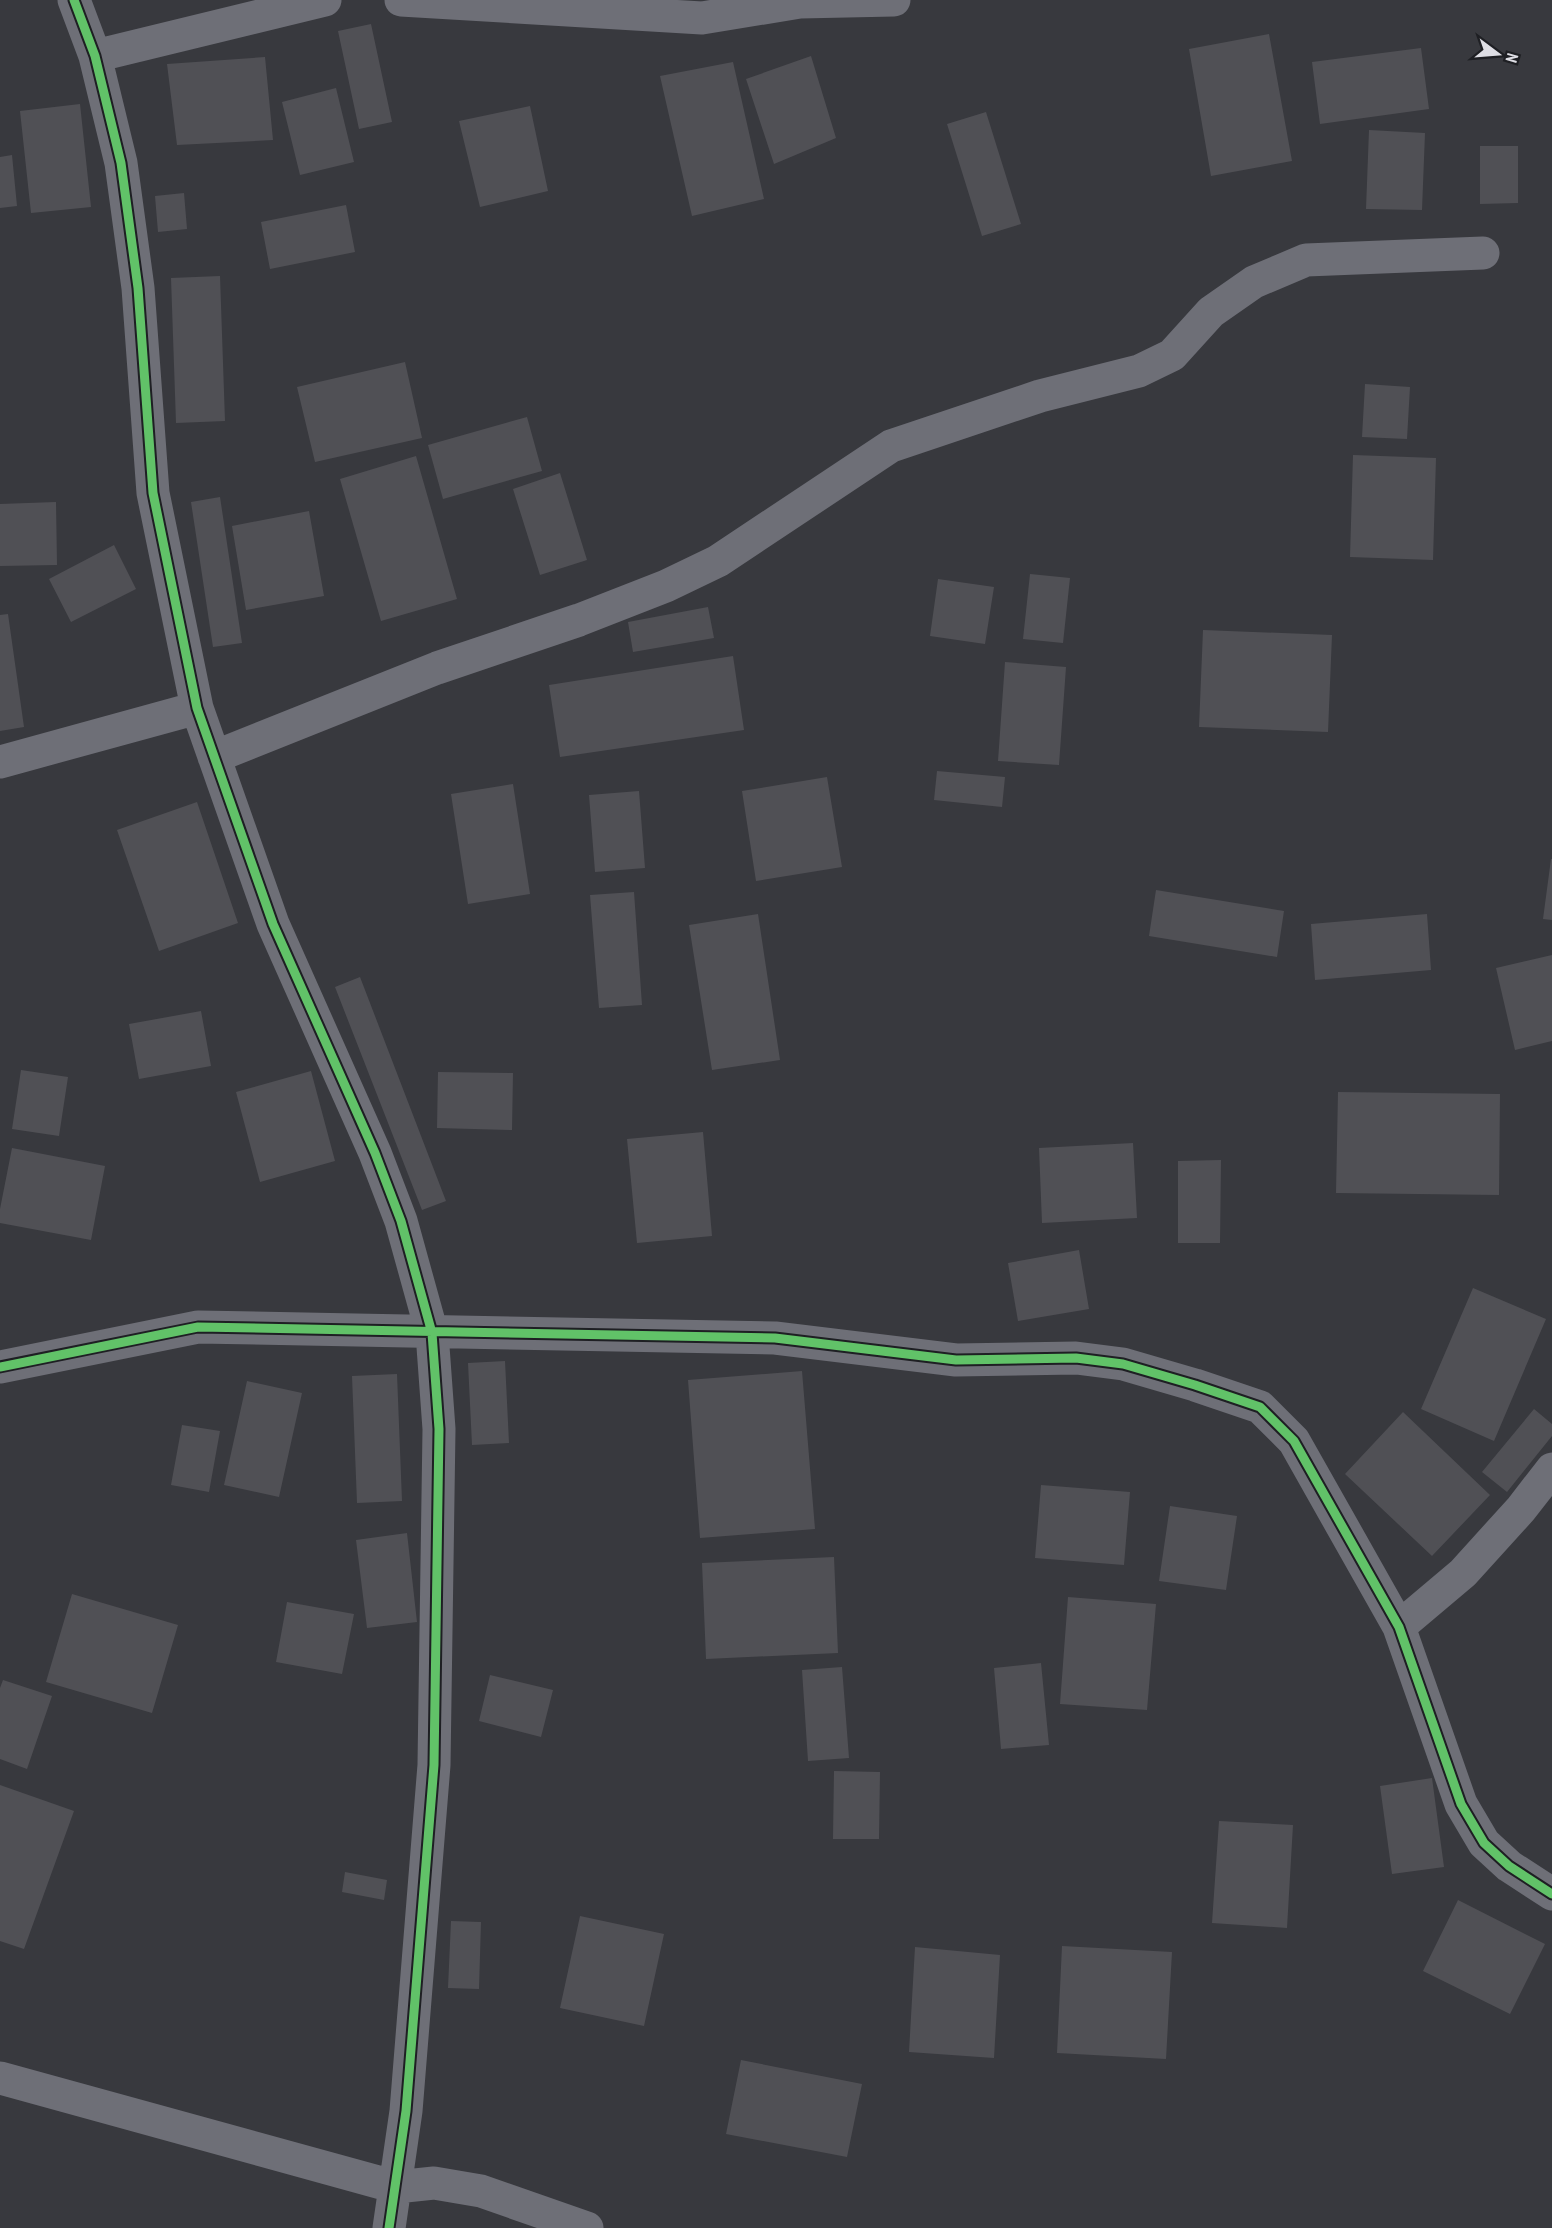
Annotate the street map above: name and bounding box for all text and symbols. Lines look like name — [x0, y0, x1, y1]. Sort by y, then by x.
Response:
north arrow — [1468, 24, 1528, 84]
text: N — [1502, 51, 1523, 65]

